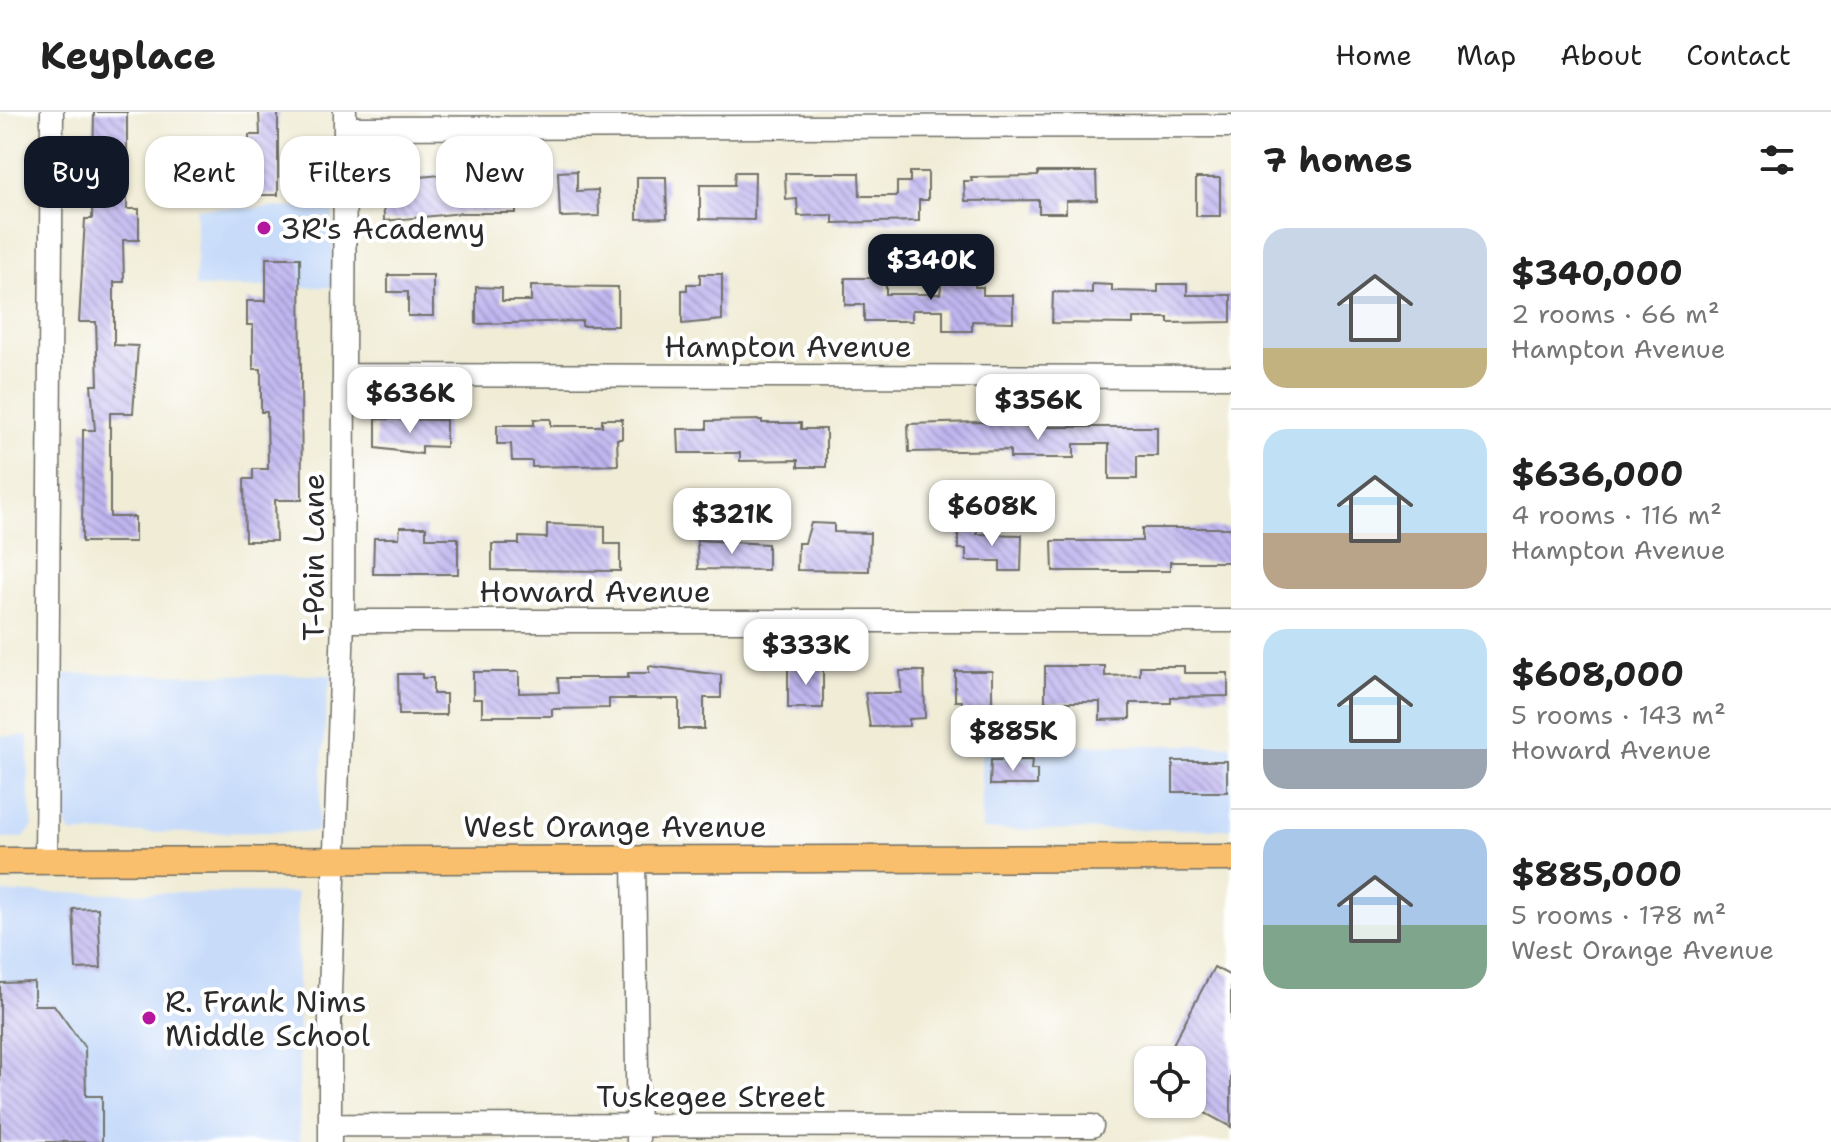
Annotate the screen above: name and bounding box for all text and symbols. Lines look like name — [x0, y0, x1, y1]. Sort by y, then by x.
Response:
text: Keyplace — [40, 30, 216, 81]
text: Home — [1335, 36, 1412, 74]
text: Map — [1456, 36, 1516, 74]
text: About — [1560, 36, 1642, 74]
text: Contact — [1686, 36, 1791, 74]
chip: Buy — [24, 136, 129, 208]
chip: Rent — [145, 136, 264, 208]
chip: Filters — [280, 136, 420, 208]
chip: New — [436, 136, 553, 208]
text: 7 homes — [1263, 137, 1412, 183]
icon: filters — [1755, 138, 1799, 182]
place label: 3R's Academy — [280, 208, 485, 249]
marker: 3R's Academy — [255, 219, 273, 237]
pin: $340K — [875, 234, 987, 302]
text: $340K — [886, 242, 976, 277]
text: $340,000 — [1511, 250, 1683, 296]
icon: home — [1327, 260, 1423, 356]
text: 2 rooms · 66 m² — [1511, 296, 1720, 331]
street label: Hampton Avenue — [664, 326, 912, 367]
text: Hampton Avenue — [1511, 331, 1725, 366]
pin: $636K — [354, 367, 466, 435]
pin: $356K — [982, 374, 1094, 442]
text: $636K — [365, 375, 455, 410]
text: $356K — [994, 382, 1082, 417]
text: $636,000 — [1511, 451, 1684, 497]
icon: home — [1327, 461, 1423, 557]
street label: T-Pain Lane — [293, 473, 334, 641]
pin: $608K — [936, 480, 1048, 548]
pin: $321K — [676, 488, 788, 556]
text: $608K — [947, 488, 1037, 523]
text: $321K — [691, 496, 773, 531]
text: 4 rooms · 116 m² — [1511, 497, 1722, 532]
text: Hampton Avenue — [1511, 532, 1725, 567]
street label: Howard Avenue — [479, 571, 711, 612]
pin: $333K — [750, 619, 862, 687]
text: $333K — [762, 627, 850, 662]
text: $608,000 — [1511, 651, 1684, 697]
icon: home — [1327, 661, 1423, 757]
text: 5 rooms · 143 m² — [1511, 697, 1726, 732]
pin: $885K — [957, 705, 1069, 773]
text: $885K — [969, 713, 1057, 748]
text: Howard Avenue — [1511, 732, 1711, 767]
street label: West Orange Avenue — [463, 806, 767, 847]
text: $885,000 — [1511, 851, 1682, 897]
icon: home — [1327, 861, 1423, 957]
text: 5 rooms · 178 m² — [1511, 897, 1727, 932]
text: West Orange Avenue — [1511, 932, 1774, 967]
place label: R. Frank Nims Middle School — [165, 981, 370, 1056]
marker: R. Frank Nims Middle School — [140, 1009, 158, 1027]
map controls — [1134, 1046, 1206, 1118]
button: locate — [1134, 1046, 1206, 1118]
street label: Tuskegee Street — [596, 1076, 826, 1117]

